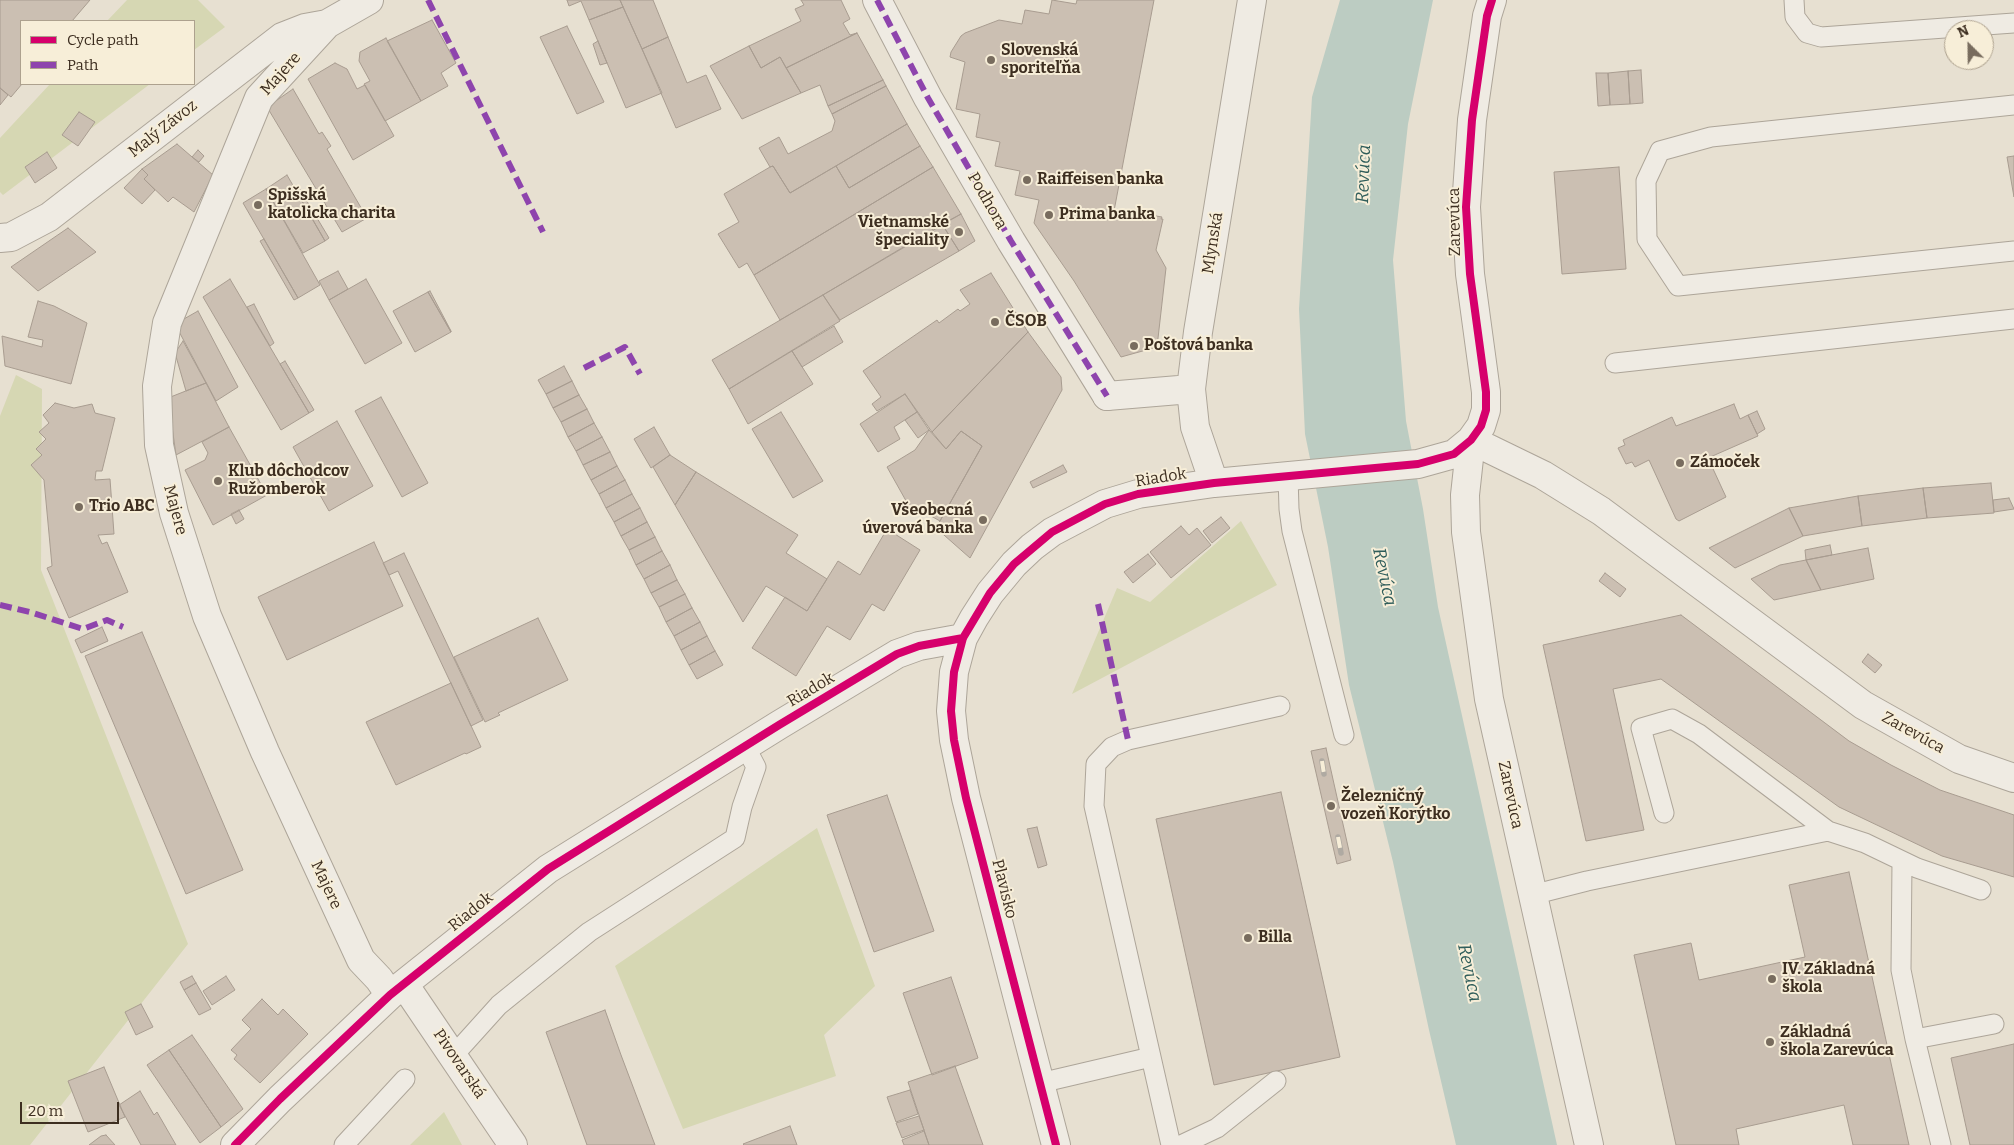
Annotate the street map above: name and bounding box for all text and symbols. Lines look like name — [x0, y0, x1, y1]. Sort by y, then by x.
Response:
legend — [20, 20, 195, 85]
north arrow — [1944, 20, 1994, 70]
text: N — [1955, 22, 1972, 42]
text: Cycle path — [67, 31, 139, 49]
place label: Slovenská sporiteľňa — [1001, 41, 1080, 79]
street label: Majere — [257, 49, 305, 99]
marker: Slovenská sporiteľňa — [985, 54, 997, 66]
text: Path — [67, 56, 98, 74]
street label: Malý Závoz — [125, 96, 201, 162]
water label: Revúca — [1352, 144, 1376, 204]
street label: Podhora — [963, 169, 1011, 233]
place label: Raiffeisen banka — [1037, 170, 1164, 190]
marker: Raiffeisen banka — [1021, 174, 1033, 186]
place label: Spišská katolicka charita — [268, 186, 396, 224]
street label: Zarevúca — [1445, 187, 1465, 257]
marker: Spišská katolicka charita — [252, 199, 264, 211]
place label: Prima banka — [1059, 205, 1155, 225]
marker: Prima banka — [1043, 209, 1055, 221]
street label: Mlynská — [1199, 211, 1227, 275]
place label: Vietnamské špeciality — [858, 213, 949, 251]
marker: Vietnamské špeciality — [953, 226, 965, 238]
place label: ČSOB — [1005, 312, 1047, 332]
marker: ČSOB — [989, 316, 1001, 328]
place label: Poštová banka — [1144, 336, 1253, 356]
marker: Poštová banka — [1128, 340, 1140, 352]
place label: Zámoček — [1690, 453, 1760, 473]
marker: Zámoček — [1674, 457, 1686, 469]
place label: Klub dôchodcov Ružomberok — [228, 462, 349, 500]
street label: Riadok — [1134, 464, 1188, 492]
marker: Klub dôchodcov Ružomberok — [212, 475, 224, 487]
street label: Majere — [159, 483, 191, 537]
place label: Trio ABC — [89, 497, 155, 517]
marker: Trio ABC — [73, 501, 85, 513]
place label: Všeobecná úverová banka — [863, 501, 973, 539]
marker: Všeobecná úverová banka — [977, 514, 989, 526]
water label: Revúca — [1367, 546, 1401, 608]
street label: Riadok — [784, 669, 838, 711]
street label: Zarevúca — [1878, 708, 1948, 758]
street label: Zarevúca — [1493, 759, 1527, 831]
place label: Železničný vozeň Korýtko — [1341, 787, 1450, 825]
marker: Železničný vozeň Korýtko — [1325, 800, 1337, 812]
street label: Plavisko — [987, 857, 1021, 921]
street label: Majere — [306, 858, 346, 912]
street label: Riadok — [445, 888, 497, 936]
place label: Billa — [1258, 928, 1292, 948]
marker: Billa — [1242, 932, 1254, 944]
water label: Revúca — [1452, 942, 1486, 1004]
place label: IV. Základná škola — [1782, 960, 1875, 998]
marker: IV. Základná škola — [1766, 973, 1778, 985]
place label: Základná škola Zarevúca — [1780, 1023, 1894, 1061]
street label: Pivovarská — [429, 1026, 489, 1102]
marker: Základná škola Zarevúca — [1764, 1036, 1776, 1048]
scale bar — [22, 1092, 121, 1124]
text: 20 m — [28, 1102, 63, 1120]

